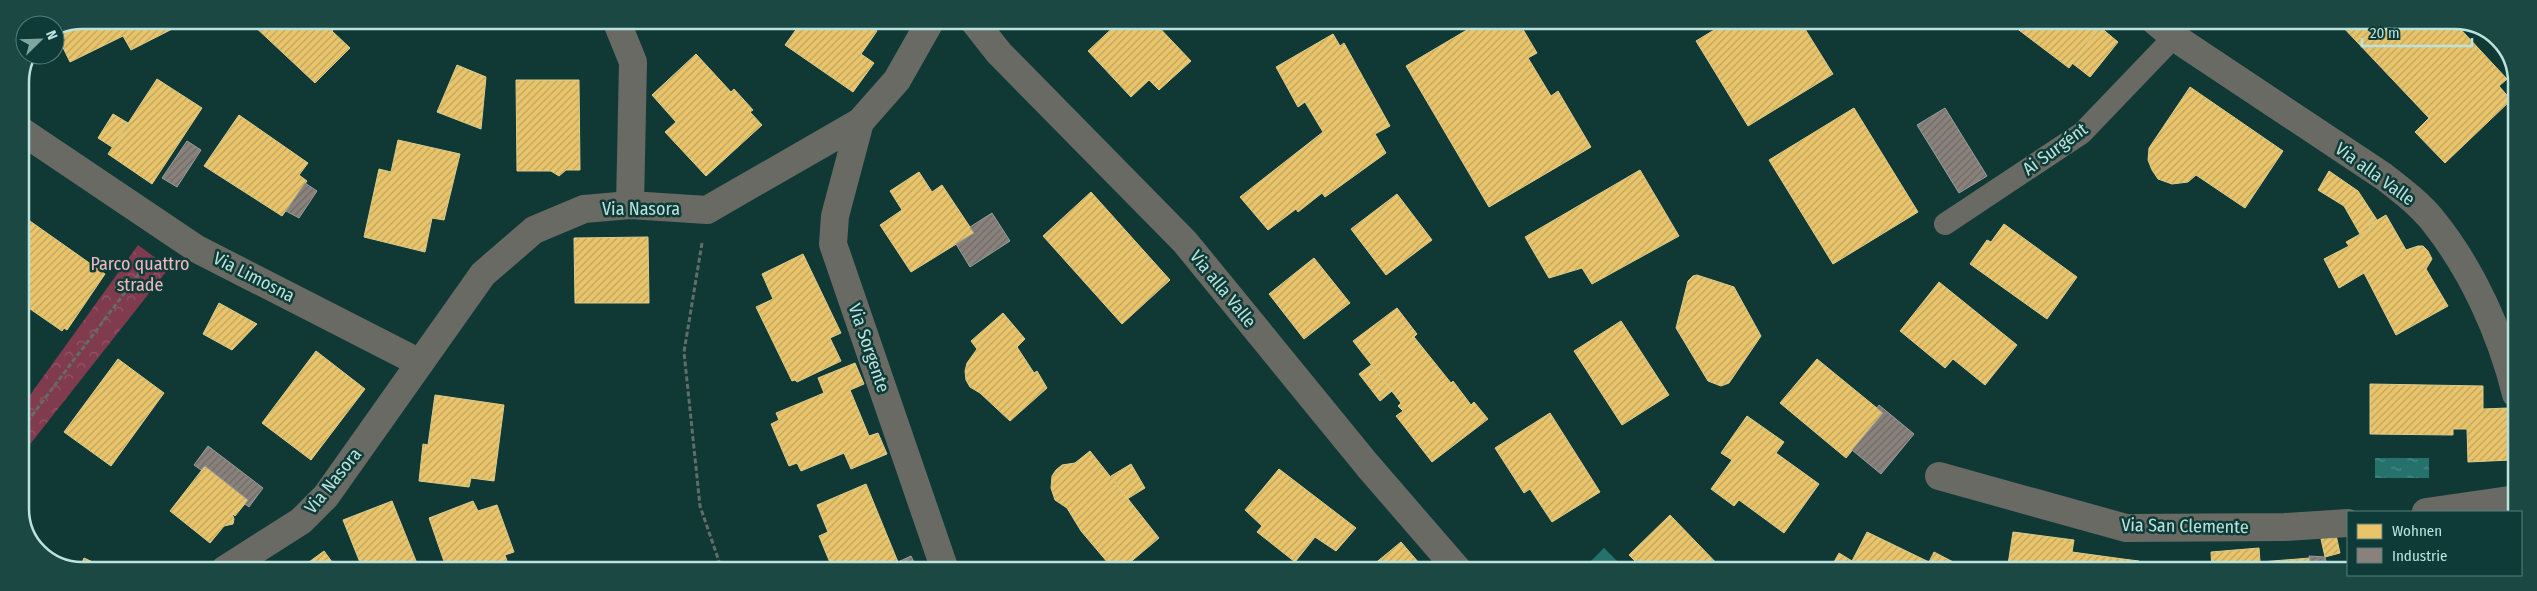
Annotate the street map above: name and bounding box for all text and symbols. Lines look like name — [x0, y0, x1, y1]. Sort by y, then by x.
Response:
north arrow — [15, 15, 65, 65]
scale bar — [2362, 15, 2472, 47]
text: 20 m — [2370, 24, 2400, 42]
text: N — [42, 28, 61, 42]
street label: Ai Surgént — [2018, 118, 2092, 180]
street label: Via alla Valle — [2331, 138, 2419, 210]
street label: Via Nasora — [602, 198, 680, 220]
street label: Via alla Valle — [1185, 246, 1261, 332]
street label: Via Limosna — [210, 247, 299, 307]
park label: Parco quattro strade — [90, 253, 190, 296]
street label: Via Sorgente — [844, 301, 894, 395]
street label: Via Nasora — [300, 444, 366, 518]
legend — [2347, 511, 2522, 576]
street label: Via San Clemente — [2121, 514, 2249, 538]
text: Wohnen — [2392, 522, 2442, 540]
text: Industrie — [2392, 547, 2447, 565]

